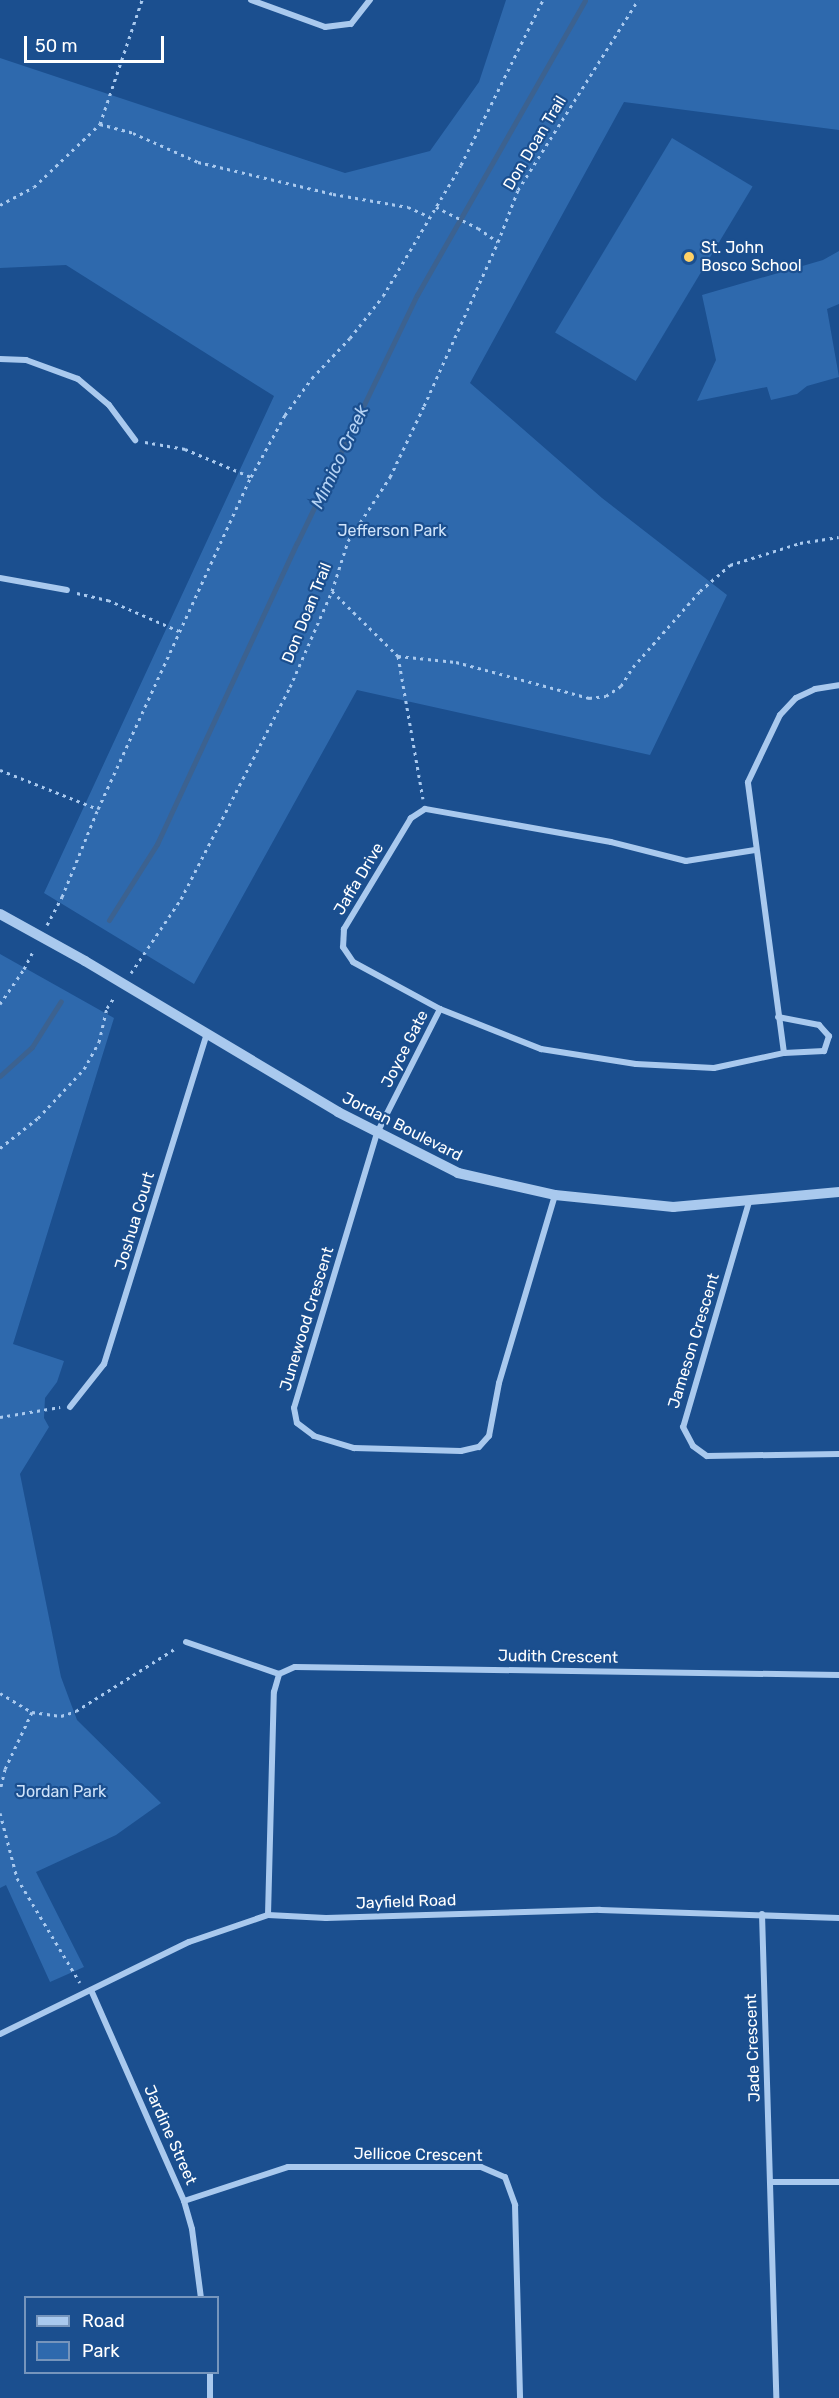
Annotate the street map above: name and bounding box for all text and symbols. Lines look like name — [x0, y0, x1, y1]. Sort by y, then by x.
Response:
scale bar — [27, 24, 166, 62]
text: 50 m — [35, 35, 78, 57]
street label: Don Doan Trail — [499, 92, 571, 194]
place label: St. John Bosco School — [701, 238, 802, 276]
marker: St. John Bosco School — [682, 250, 696, 264]
water label: Mimico Creek — [307, 402, 373, 512]
park label: Jefferson Park — [337, 521, 447, 541]
street label: Don Doan Trail — [278, 560, 336, 666]
street label: Jaffa Drive — [330, 839, 388, 919]
street label: Joyce Gate — [377, 1007, 433, 1091]
street label: Jordan Boulevard — [339, 1088, 465, 1166]
street label: Joshua Court — [111, 1170, 159, 1272]
street label: Junewood Crescent — [276, 1245, 338, 1393]
street label: Jameson Crescent — [664, 1271, 724, 1411]
street label: Judith Crescent — [498, 1646, 618, 1668]
park label: Jordan Park — [16, 1782, 106, 1802]
street label: Jayfield Road — [355, 1891, 457, 1913]
street label: Jade Crescent — [742, 1993, 764, 2103]
street label: Jardine Street — [139, 2082, 201, 2188]
street label: Jellicoe Crescent — [353, 2144, 483, 2166]
legend — [24, 2296, 219, 2374]
text: Road — [82, 2310, 125, 2332]
text: Park — [82, 2340, 119, 2362]

